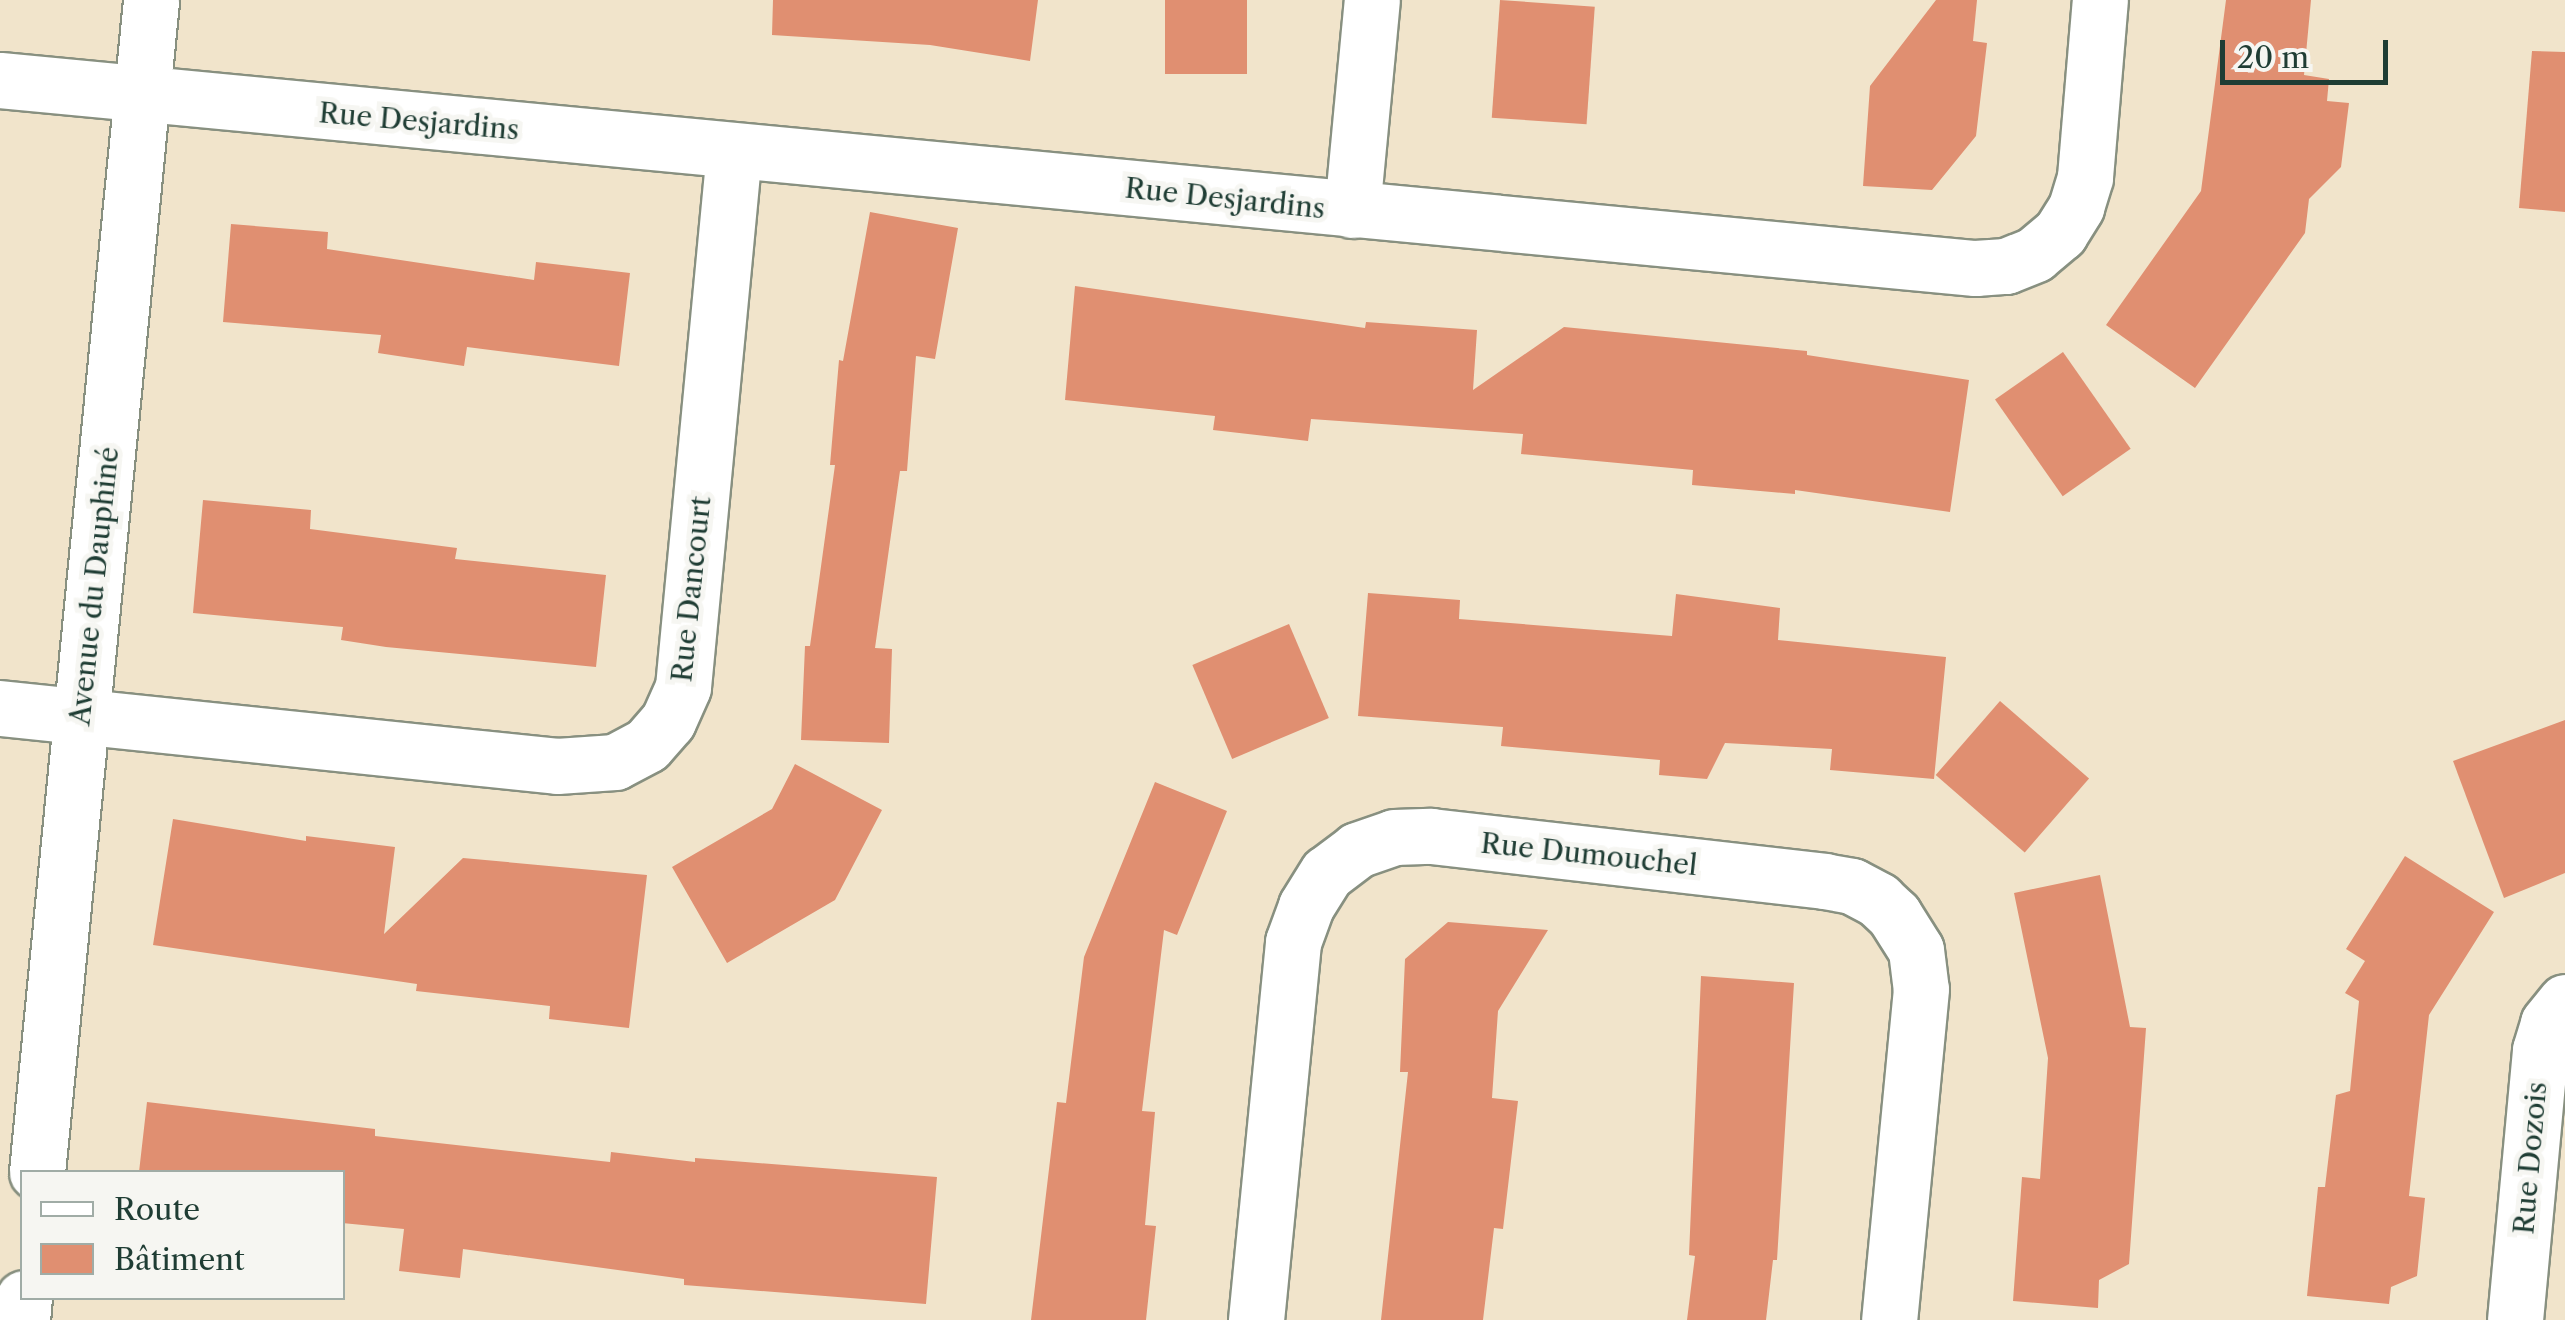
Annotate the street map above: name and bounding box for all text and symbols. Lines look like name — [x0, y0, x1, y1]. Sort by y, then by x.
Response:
scale bar — [2225, 20, 2392, 82]
text: 20 m — [2237, 39, 2309, 76]
street label: Rue Desjardins — [317, 96, 521, 146]
street label: Rue Desjardins — [1123, 171, 1327, 225]
street label: Avenue du Dauphiné — [63, 445, 125, 727]
street label: Rue Dancourt — [665, 494, 717, 684]
street label: Rue Dumouchel — [1479, 826, 1699, 882]
street label: Rue Dozois — [2507, 1080, 2553, 1236]
legend — [20, 1170, 345, 1300]
text: Route — [114, 1191, 200, 1228]
text: Bâtiment — [114, 1241, 245, 1278]

